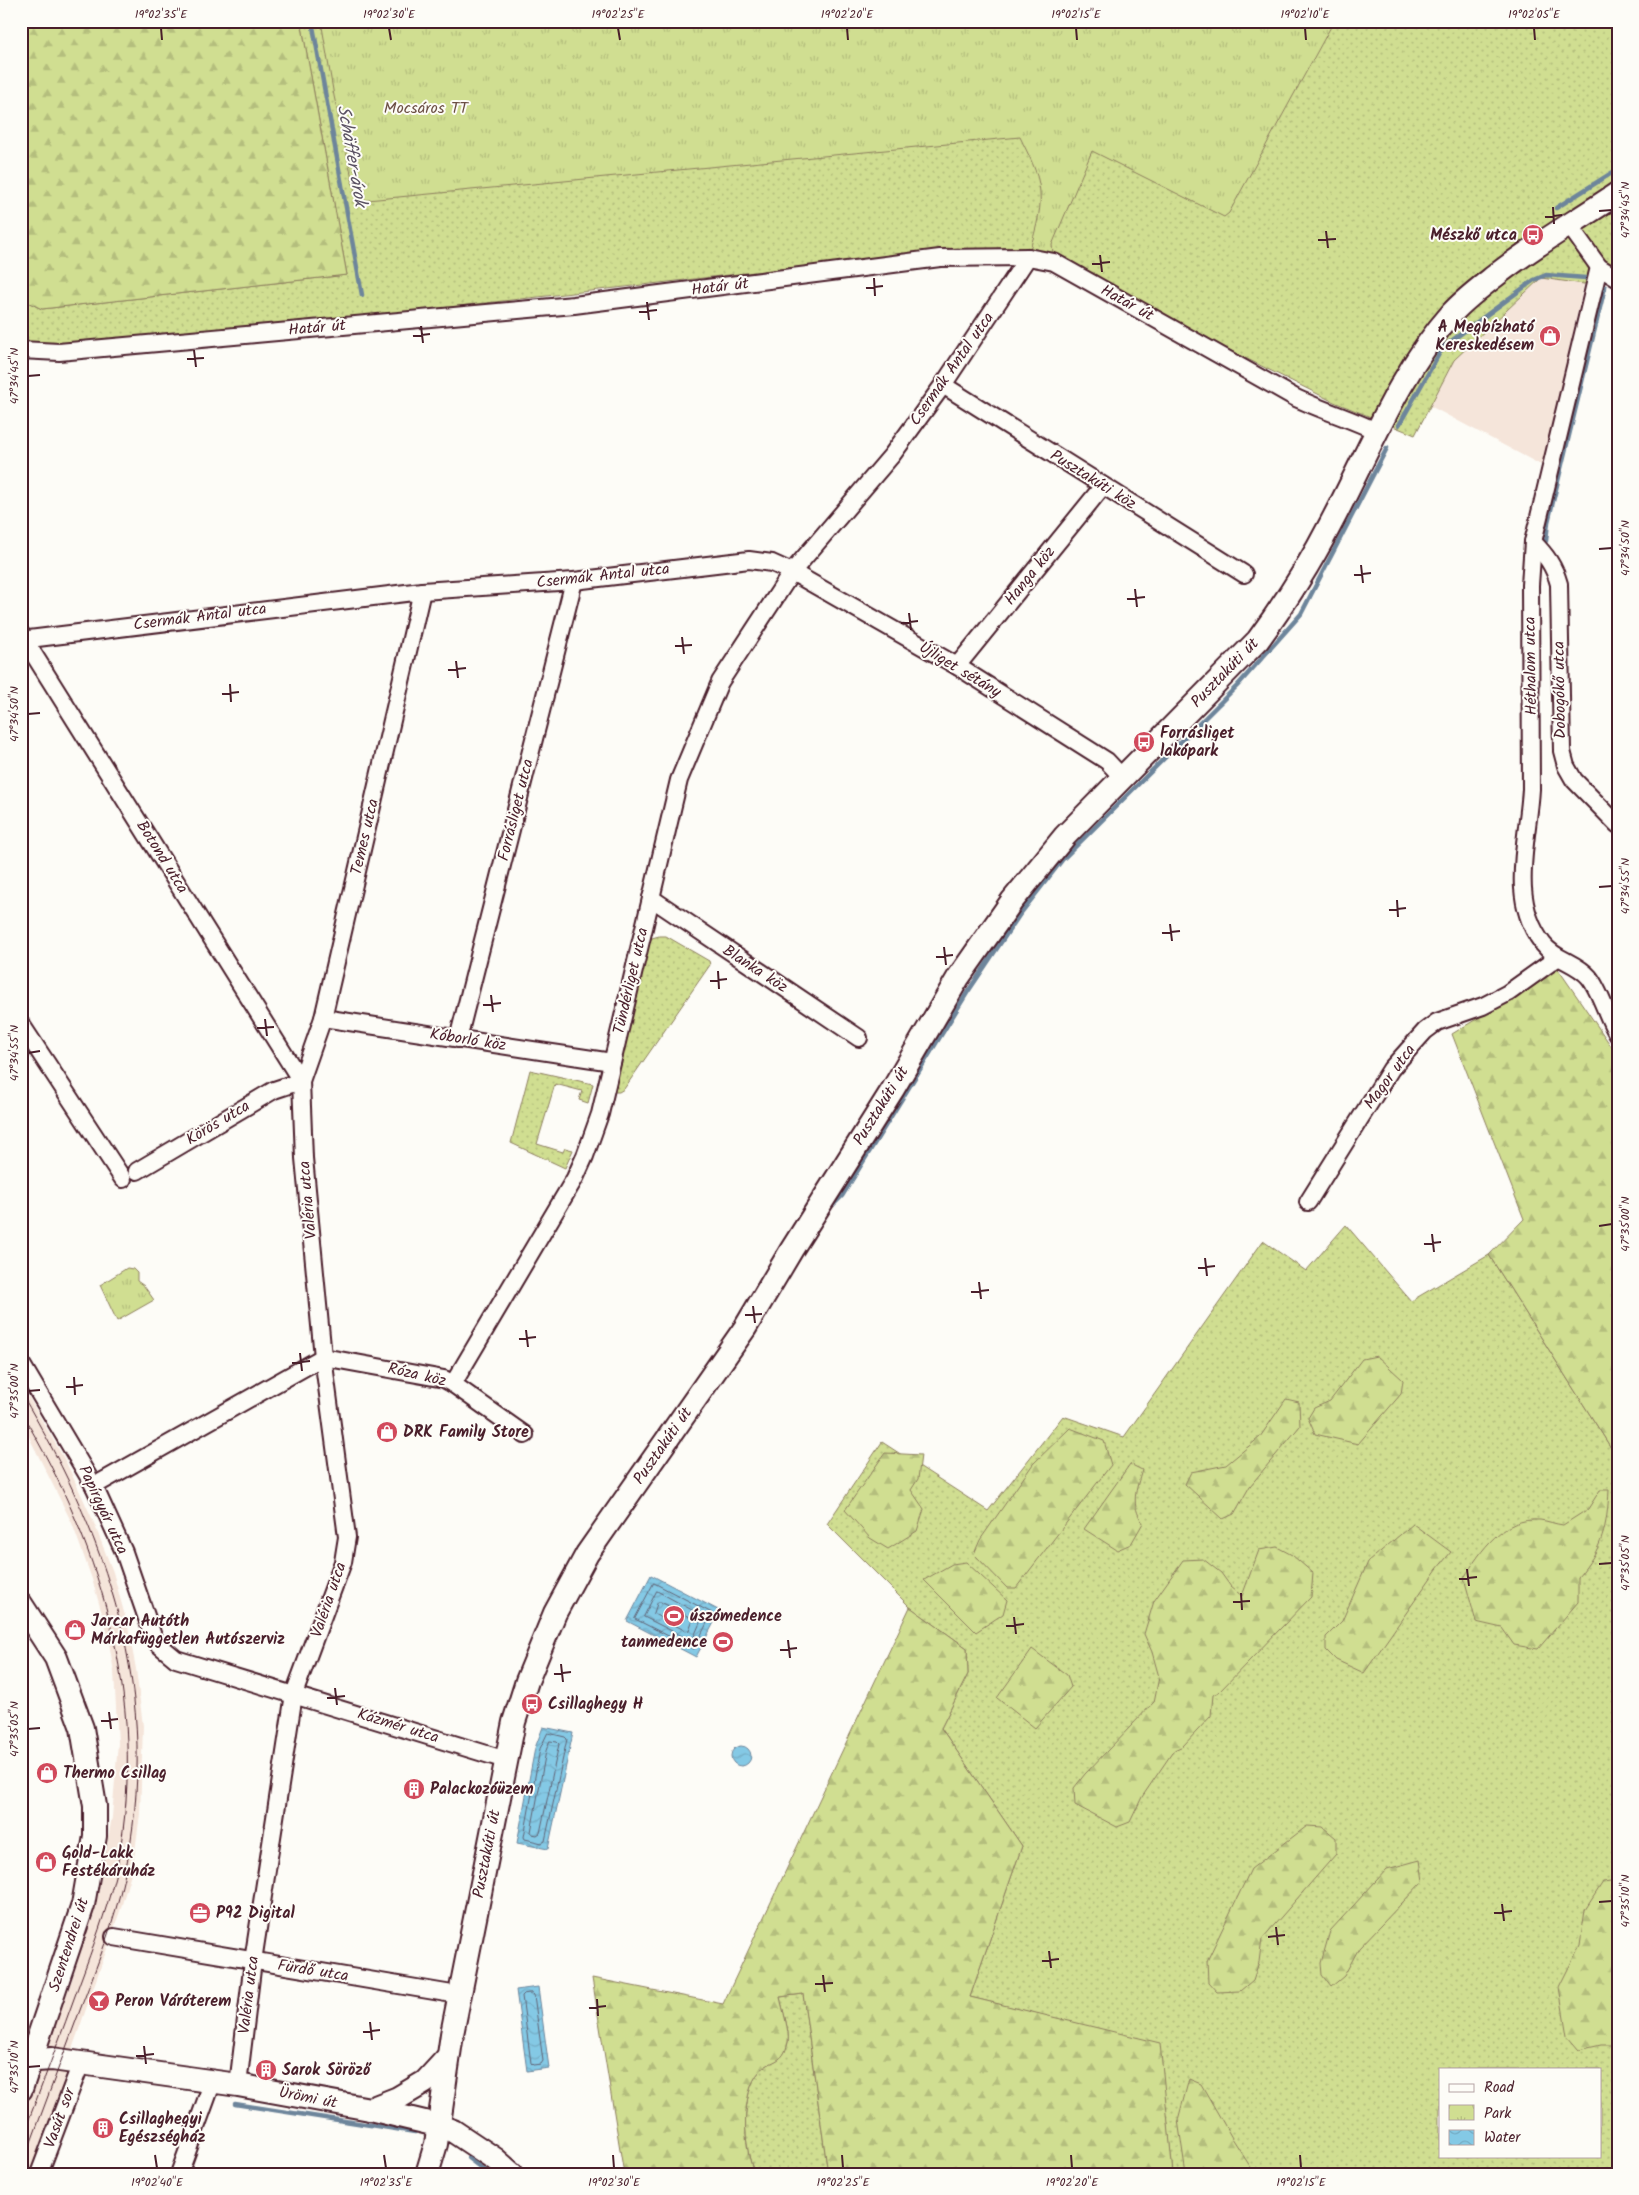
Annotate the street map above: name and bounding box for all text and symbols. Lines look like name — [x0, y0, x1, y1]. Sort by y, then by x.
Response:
text: 19°02'35"E — [135, 5, 188, 24]
text: 19°02'30"E — [363, 5, 416, 24]
text: 19°02'25"E — [592, 5, 645, 24]
text: 19°02'20"E — [821, 5, 874, 24]
text: 19°02'15"E — [1051, 5, 1102, 24]
text: 19°02'10"E — [1280, 5, 1331, 24]
text: 19°02'05"E — [1508, 5, 1561, 24]
park label: Mocsáros TT — [384, 96, 470, 121]
water label: Schäffer-árok — [328, 103, 375, 212]
text: 47°34'45"N — [1616, 182, 1635, 238]
place label: Mészkő utca — [1430, 223, 1517, 248]
bus stop icon: Mészkő utca — [1521, 223, 1545, 247]
street label: Határ út — [690, 271, 751, 303]
street label: Határ út — [1096, 278, 1159, 328]
street label: Csermák Antal utca — [903, 307, 1001, 431]
street label: Határ út — [287, 313, 348, 343]
place label: A Megbízható Kereskedésem — [1436, 315, 1536, 358]
shop icon: A Megbízható Kereskedésem — [1538, 324, 1562, 348]
text: 47°34'45"N — [5, 348, 24, 404]
street label: Pusztakúti köz — [1045, 444, 1141, 516]
text: 47°34'50"N — [1616, 520, 1635, 576]
street label: Hanga köz — [998, 541, 1062, 611]
street label: Csermák Antal utca — [535, 557, 671, 595]
street label: Csermák Antal utca — [132, 596, 268, 638]
street label: Héthalom utca — [1518, 616, 1544, 716]
street label: Pusztakúti út — [1185, 632, 1266, 714]
street label: Újliget sétány — [914, 636, 1006, 705]
street label: Dobogókő utca — [1547, 641, 1573, 739]
text: 47°34'50"N — [5, 686, 24, 742]
place label: Forrásliget lakópark — [1160, 721, 1235, 764]
bus stop icon: Forrásliget lakópark — [1132, 730, 1156, 754]
street label: Forrásliget utca — [491, 756, 541, 864]
street label: Temes utca — [344, 796, 386, 878]
street label: Botond utca — [130, 815, 194, 899]
text: 47°34'55"N — [1616, 858, 1635, 914]
street label: Tündérliget utca — [607, 925, 655, 1037]
street label: Blanka köz — [717, 939, 793, 999]
street label: Kóborló köz — [428, 1022, 508, 1058]
text: 47°34'55"N — [5, 1025, 24, 1081]
street label: Magor utca — [1358, 1039, 1422, 1115]
street label: Pusztakúti út — [847, 1061, 916, 1151]
street label: Körös utca — [181, 1094, 255, 1152]
street label: Valéria utca — [292, 1160, 324, 1240]
text: 47°35'00"N — [1616, 1196, 1635, 1252]
street label: Róza köz — [385, 1356, 449, 1394]
text: 47°35'00"N — [5, 1363, 24, 1419]
street label: Pusztakúti út — [627, 1402, 699, 1490]
shop icon: DRK Family Store — [375, 1420, 399, 1444]
place label: DRK Family Store — [403, 1420, 529, 1445]
street label: Papírgyár utca — [71, 1461, 135, 1559]
text: 47°35'05"N — [1616, 1535, 1635, 1591]
street label: Valéria utca — [304, 1559, 354, 1641]
sports icon: úszómedence — [662, 1604, 686, 1628]
place label: úszómedence — [690, 1604, 782, 1629]
place label: Jarcar Autóth Márkafüggetlen Autószerviz — [91, 1609, 285, 1652]
shop icon: Jarcar Autóth Márkafüggetlen Autószerviz — [63, 1618, 87, 1642]
place label: tanmedence — [621, 1630, 707, 1655]
sports icon: tanmedence — [711, 1630, 735, 1654]
bus stop icon: Csillaghegy H — [520, 1692, 544, 1716]
place label: Csillaghegy H — [548, 1692, 643, 1717]
text: 47°35'05"N — [5, 1701, 24, 1757]
street label: Kázmér utca — [354, 1702, 442, 1750]
shop icon: Thermo Csillag — [35, 1761, 59, 1785]
place label: Thermo Csillag — [63, 1761, 167, 1786]
building icon: Palackozóüzem — [402, 1777, 426, 1801]
place label: Palackozóüzem — [430, 1777, 534, 1802]
street label: Pusztakúti út — [466, 1807, 508, 1900]
place label: Gold-Lakk Festékáruház — [62, 1841, 155, 1884]
shop icon: Gold-Lakk Festékáruház — [34, 1850, 58, 1874]
text: 47°35'10"N — [1616, 1874, 1635, 1928]
street label: Szentendrei út — [42, 1894, 96, 1995]
office icon: P92 Digital — [188, 1901, 212, 1925]
place label: P92 Digital — [216, 1901, 295, 1926]
street label: Fürdő utca — [276, 1953, 350, 1989]
street label: Valéria utca — [232, 1955, 266, 2035]
bar icon: Peron Váróterem — [87, 1989, 111, 2013]
place label: Peron Váróterem — [115, 1989, 231, 2014]
text: 47°35'10"N — [5, 2040, 24, 2094]
building icon: Sarok Söröző — [254, 2058, 278, 2082]
place label: Sarok Söröző — [282, 2058, 372, 2083]
legend — [1439, 2068, 1602, 2158]
text: Road — [1484, 2076, 1515, 2100]
street label: Ürömi út — [277, 2080, 340, 2116]
street label: Vasút sor — [38, 2083, 83, 2152]
text: Park — [1484, 2102, 1512, 2126]
place label: Csillaghegyi Egészségház — [119, 2107, 206, 2150]
building icon: Csillaghegyi Egészségház — [91, 2116, 115, 2140]
text: Water — [1484, 2126, 1521, 2150]
text: 19°02'40"E — [131, 2173, 184, 2192]
text: 19°02'35"E — [360, 2173, 413, 2192]
text: 19°02'30"E — [588, 2173, 641, 2192]
text: 19°02'25"E — [817, 2173, 870, 2192]
text: 19°02'20"E — [1046, 2173, 1099, 2192]
text: 19°02'15"E — [1276, 2173, 1327, 2192]

